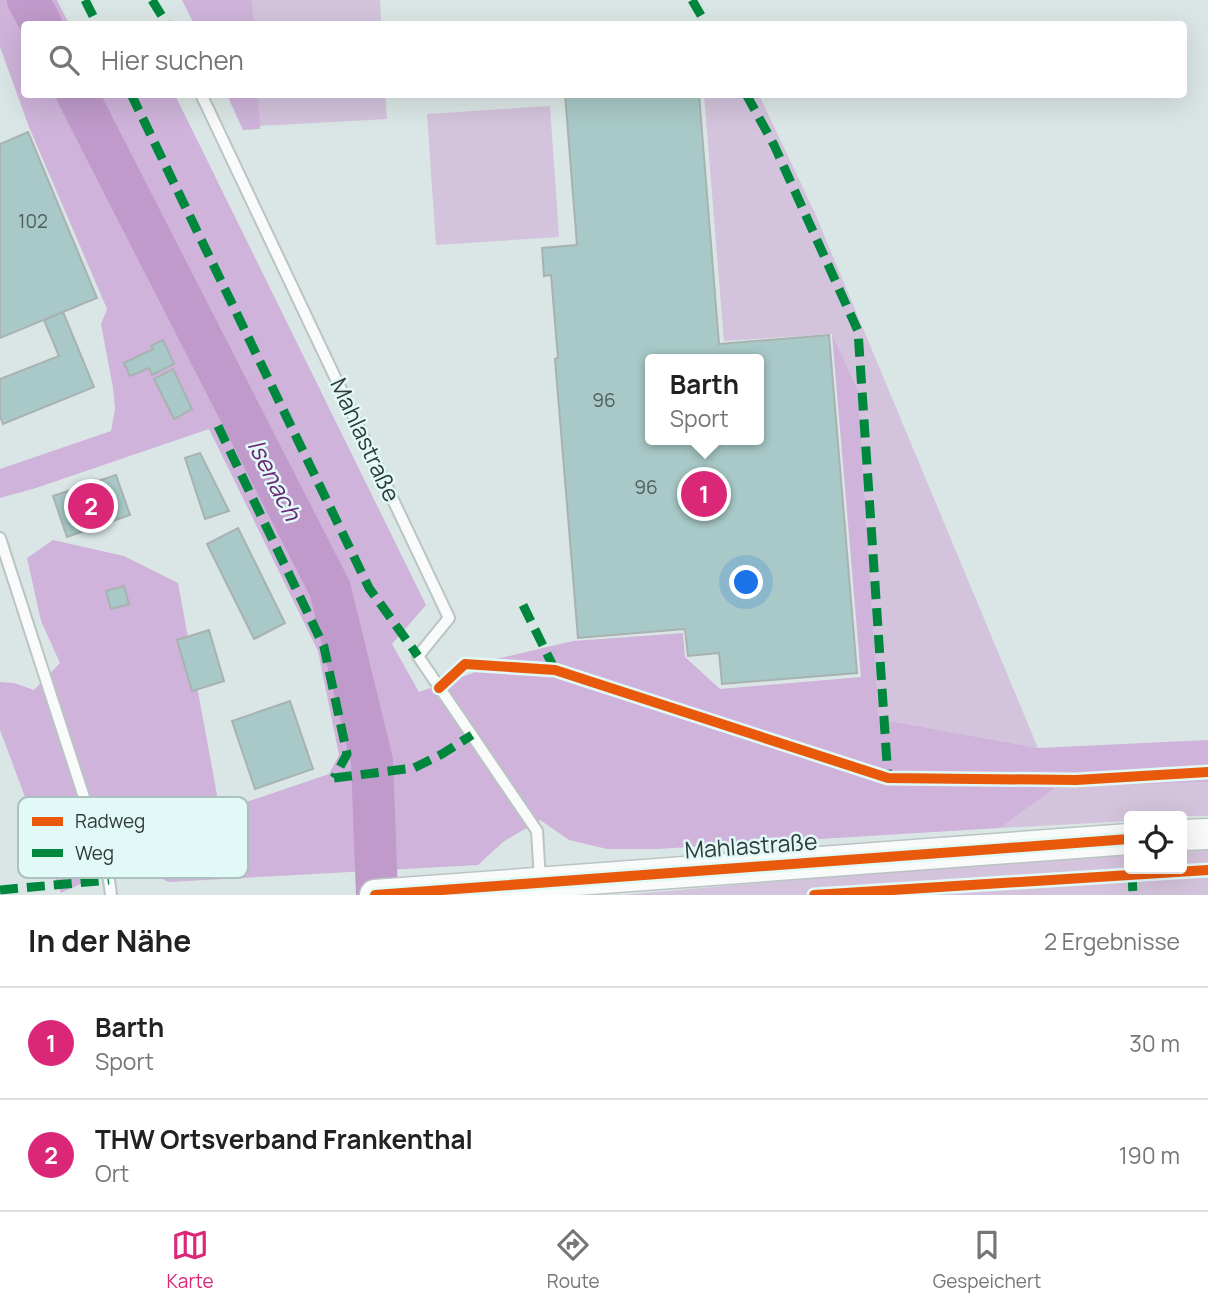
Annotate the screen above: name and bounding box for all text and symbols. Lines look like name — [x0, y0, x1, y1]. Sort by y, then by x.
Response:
search box — [21, 21, 1187, 98]
icon: search — [45, 41, 83, 79]
text: Hier suchen — [101, 42, 244, 78]
house number: 102 — [18, 208, 48, 234]
popup — [645, 354, 764, 445]
text: Barth — [670, 366, 739, 402]
street label: Mahlastraße — [323, 373, 409, 507]
house number: 96 — [592, 387, 616, 413]
text: Sport — [670, 402, 729, 434]
water label: Isenach — [241, 433, 310, 526]
pin: 1 — [681, 468, 727, 520]
house number: 96 — [634, 474, 658, 500]
pin: 2 — [68, 480, 114, 532]
your location — [729, 565, 763, 599]
legend — [18, 797, 248, 878]
text: Radweg — [75, 808, 145, 834]
map controls — [1124, 811, 1187, 874]
button: locate — [1124, 811, 1187, 874]
street label: Mahlastraße — [683, 824, 818, 866]
text: Weg — [75, 840, 114, 866]
text: In der Nähe — [28, 920, 191, 961]
text: 2 Ergebnisse — [1044, 925, 1180, 957]
text: Barth — [95, 1009, 164, 1045]
text: 1 — [46, 1027, 56, 1059]
text: 30 m — [1129, 1027, 1180, 1059]
text: Sport — [95, 1045, 154, 1077]
text: THW Ortsverband Frankenthal — [95, 1121, 473, 1157]
text: 2 — [44, 1139, 58, 1171]
text: 190 m — [1119, 1139, 1180, 1171]
text: Ort — [95, 1157, 129, 1189]
tab: Karte — [167, 1226, 214, 1294]
tab: Route — [547, 1226, 600, 1294]
tab: Gespeichert — [933, 1226, 1041, 1294]

